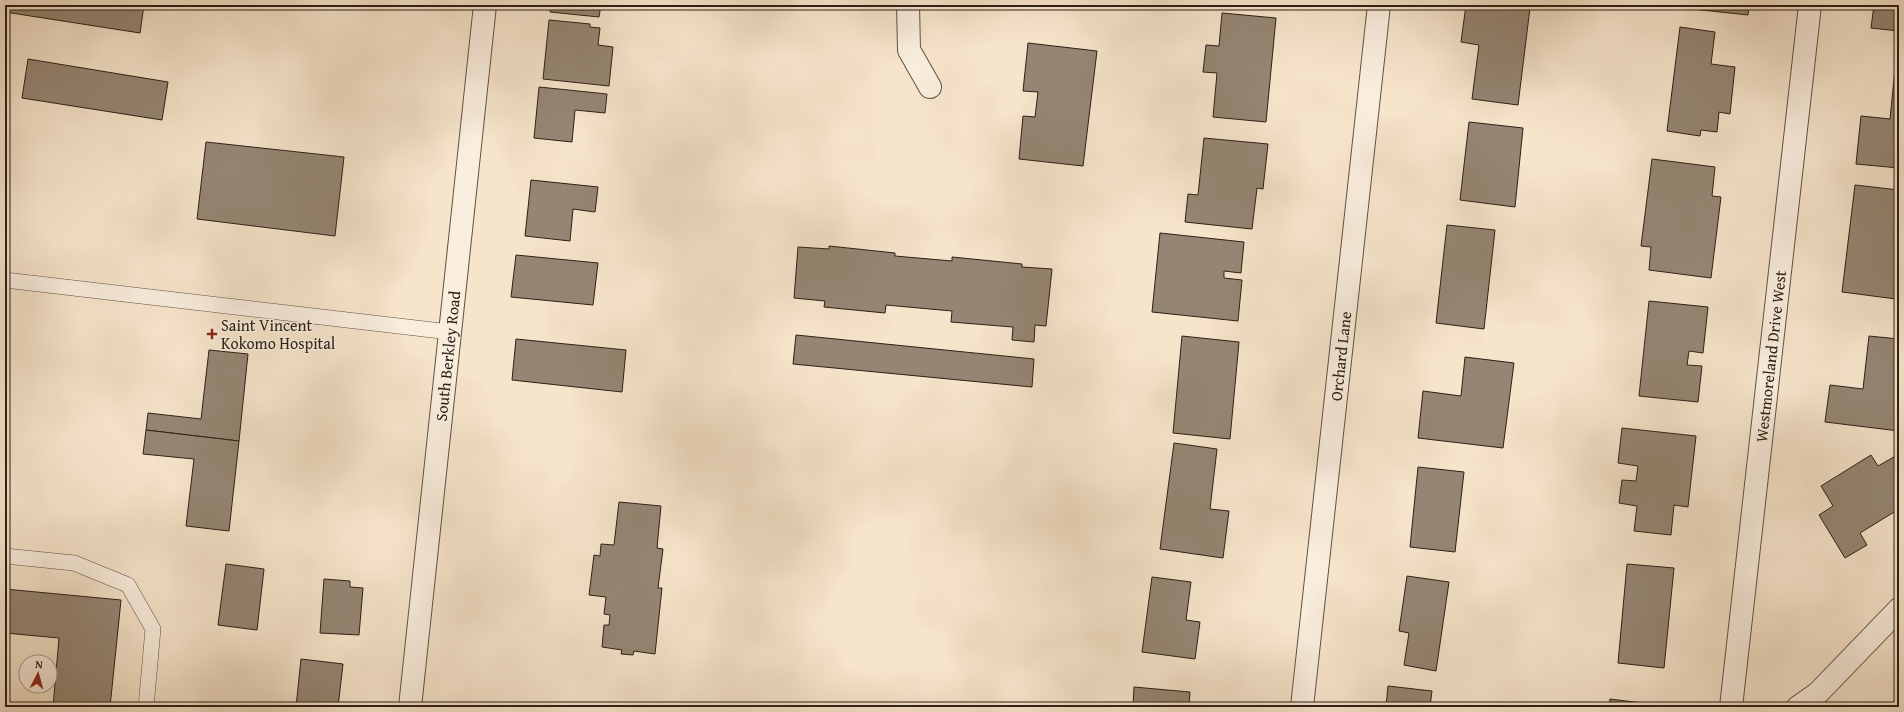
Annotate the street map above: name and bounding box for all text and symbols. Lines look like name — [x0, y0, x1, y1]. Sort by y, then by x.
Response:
street label: Westmoreland Drive West — [1749, 269, 1792, 443]
street label: South Berkley Road — [429, 289, 466, 422]
street label: Orchard Lane — [1324, 310, 1357, 402]
place label: Saint Vincent Kokomo Hospital — [221, 313, 336, 355]
marker: Saint Vincent Kokomo Hospital — [206, 328, 218, 340]
north arrow — [18, 654, 58, 694]
text: N — [35, 656, 44, 672]

